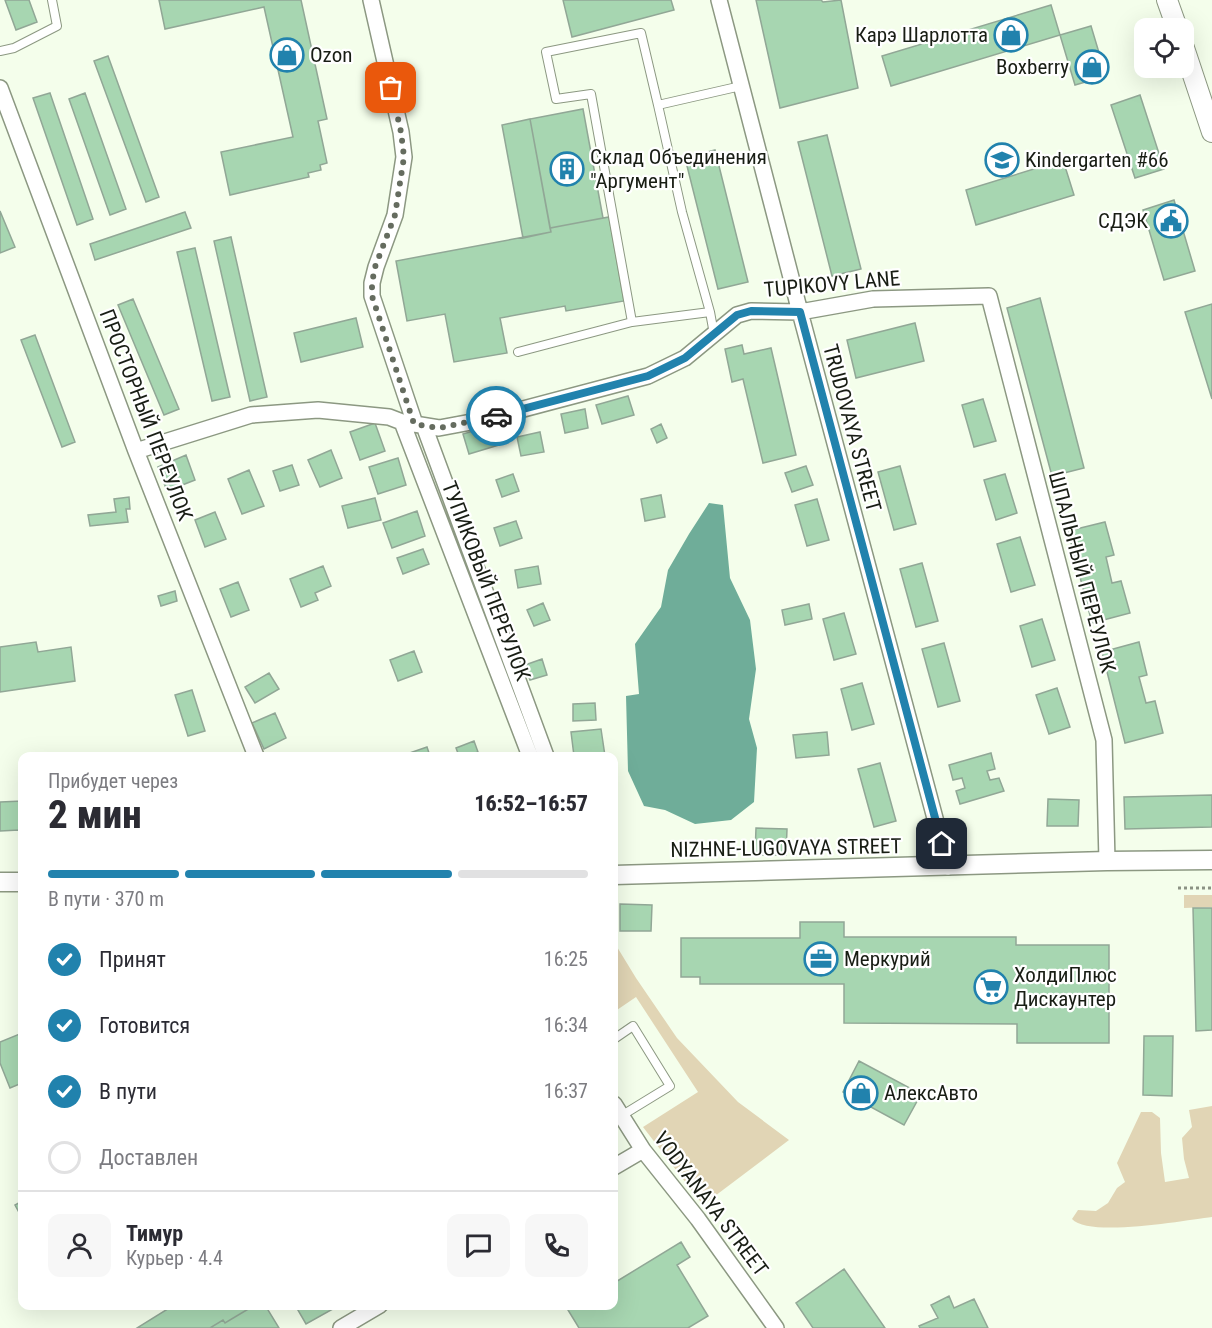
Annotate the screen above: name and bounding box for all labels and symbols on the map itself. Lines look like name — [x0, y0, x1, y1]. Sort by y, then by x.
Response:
shop icon: Карэ Шарлотта — [993, 17, 1029, 53]
place label: Карэ Шарлотта — [855, 23, 988, 47]
shop icon: Ozon — [269, 37, 305, 73]
place label: Ozon — [310, 43, 352, 67]
shop icon: Boxberry — [1074, 49, 1110, 85]
place label: Boxberry — [996, 55, 1069, 79]
pin — [365, 62, 416, 113]
school or university icon: Kindergarten #66 — [984, 142, 1020, 178]
place label: Склад Объединения "Аргумент" — [590, 145, 767, 193]
place label: Kindergarten #66 — [1025, 148, 1169, 172]
building icon: Склад Объединения "Аргумент" — [549, 151, 585, 187]
public building icon: СДЭК — [1153, 203, 1189, 239]
place label: СДЭК — [1098, 209, 1148, 233]
street label: TUPIKOVY LANE — [763, 266, 901, 302]
street label: ПРОСТОРНЫЙ ПЕРЕУЛОК — [95, 306, 197, 524]
street label: TRUDOVAYA STREET — [818, 342, 886, 514]
courier — [466, 386, 526, 446]
street label: ШПАЛЬНЫЙ ПЕРЕУЛОК — [1044, 469, 1120, 676]
street label: ТУПИКОВЫЙ ПЕРЕУЛОК — [437, 478, 535, 684]
pin — [916, 818, 967, 869]
street label: NIZHNE-LUGOVAYA STREET — [670, 834, 902, 862]
office icon: Меркурий — [803, 941, 839, 977]
place label: Меркурий — [844, 947, 931, 971]
place label: ХолдиПлюс Дискаунтер — [1014, 963, 1117, 1011]
supermarket icon: ХолдиПлюс Дискаунтер — [973, 969, 1009, 1005]
shop icon: АлексАвто — [843, 1075, 879, 1111]
place label: АлексАвто — [884, 1081, 978, 1105]
street label: VODYANAYA STREET — [649, 1127, 773, 1281]

